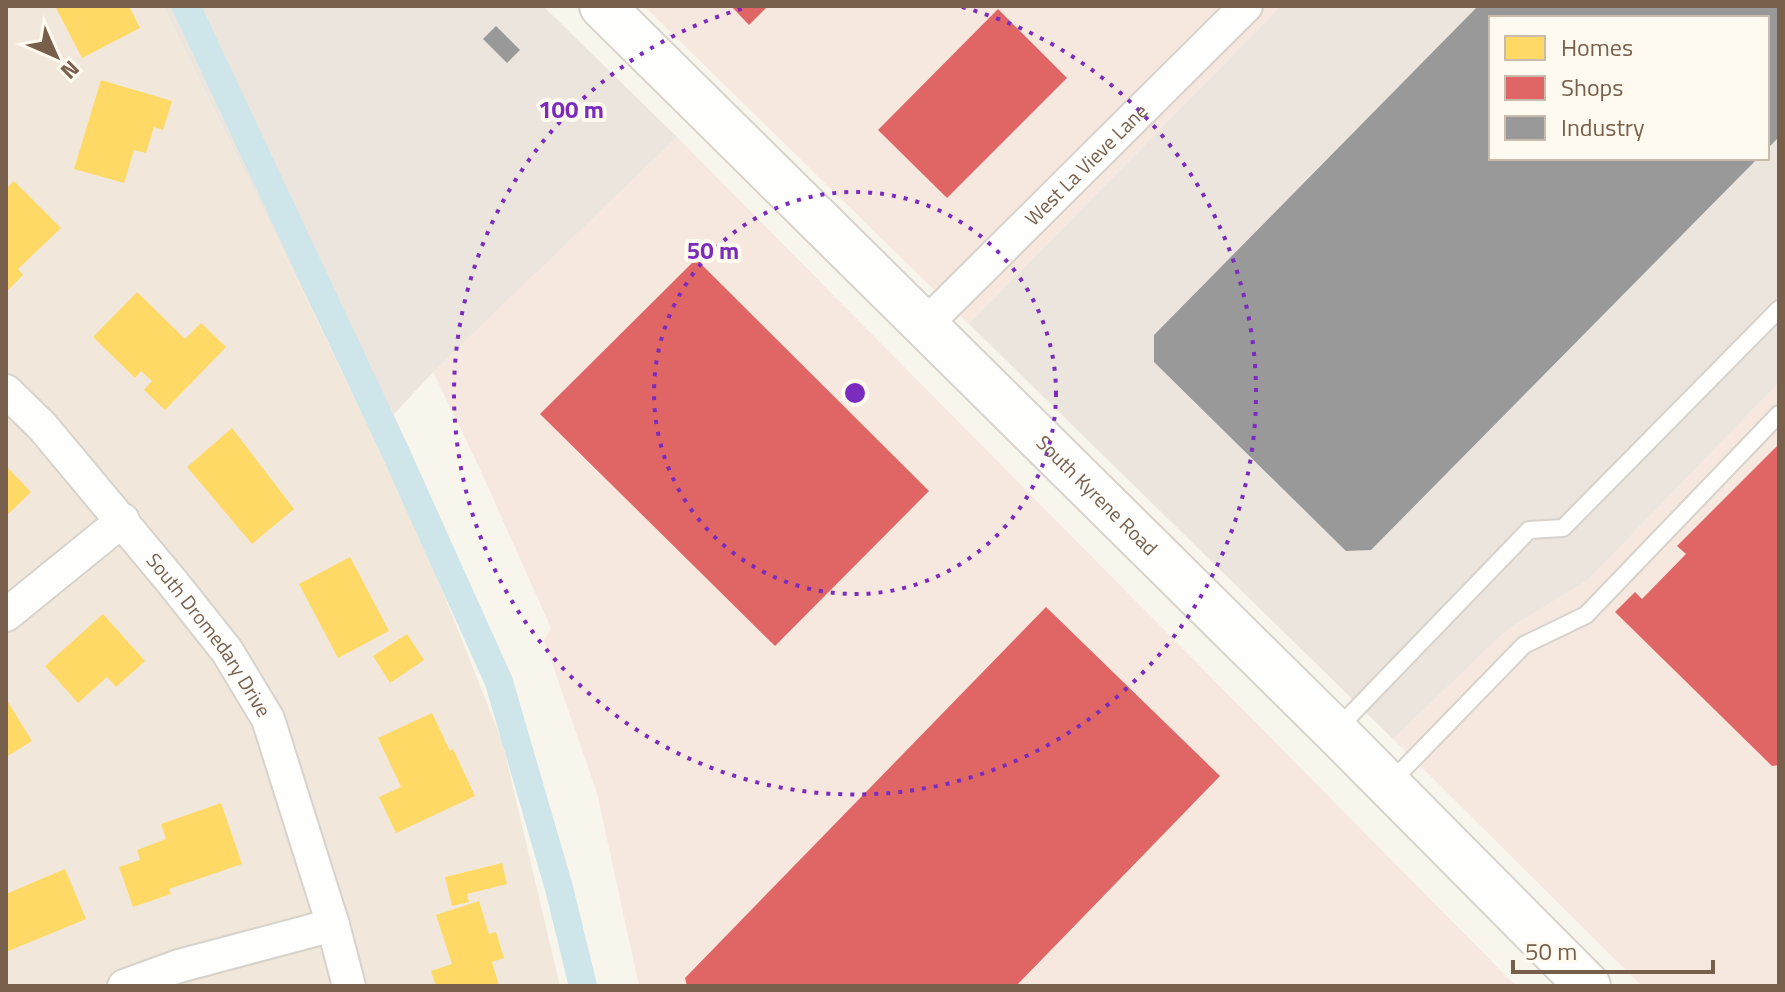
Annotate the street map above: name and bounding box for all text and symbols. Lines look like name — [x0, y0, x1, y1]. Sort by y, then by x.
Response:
north arrow — [16, 16, 96, 96]
legend — [1489, 16, 1769, 160]
text: Homes — [1561, 29, 1633, 65]
text: N — [53, 53, 88, 88]
text: Shops — [1561, 69, 1623, 105]
text: 100 m — [538, 91, 604, 127]
street label: West La Vieve Lane — [1017, 96, 1155, 233]
text: Industry — [1561, 109, 1645, 145]
text: 50 m — [687, 232, 739, 268]
centre of rings — [841, 379, 869, 407]
street label: South Kyrene Road — [1029, 428, 1165, 562]
street label: South Dromedary Drive — [139, 546, 279, 723]
scale bar — [1513, 924, 1713, 974]
text: 50 m — [1525, 933, 1577, 969]

